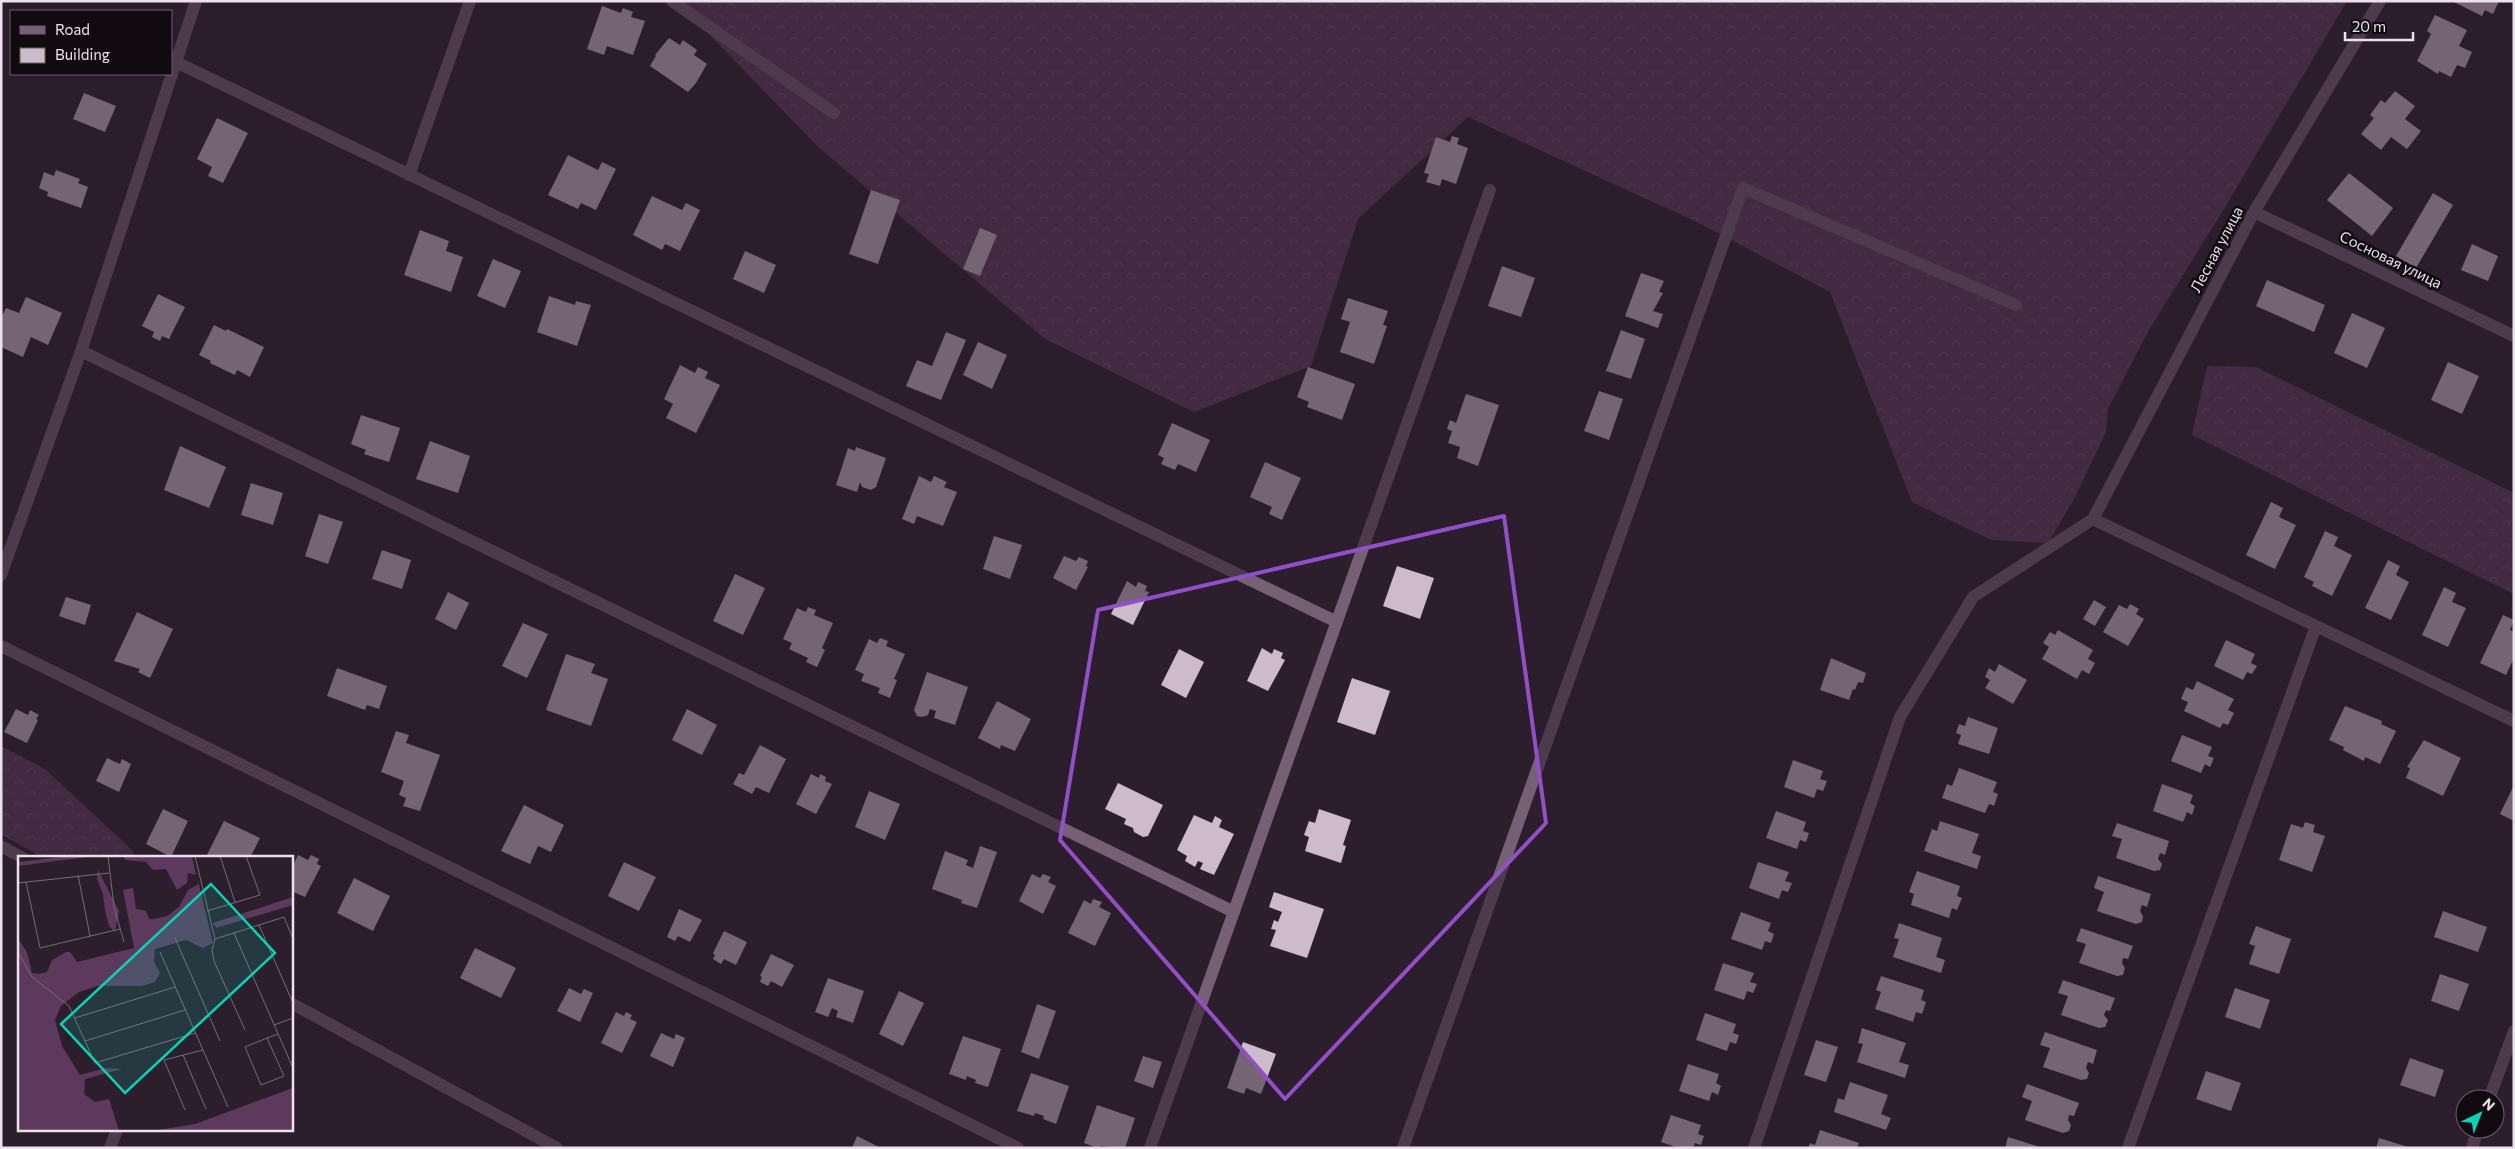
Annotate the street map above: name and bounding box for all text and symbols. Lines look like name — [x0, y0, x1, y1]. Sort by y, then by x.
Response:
legend — [10, 10, 172, 75]
scale bar — [2345, 10, 2412, 42]
text: 20 m — [2352, 17, 2386, 35]
text: Road — [55, 20, 90, 38]
text: Building — [55, 45, 110, 63]
street label: Лесная улица — [2186, 203, 2246, 295]
street label: Сосновая улица — [2337, 226, 2445, 292]
inset map — [18, 856, 292, 1132]
north arrow — [2455, 1089, 2505, 1139]
text: N — [2480, 1094, 2499, 1114]

